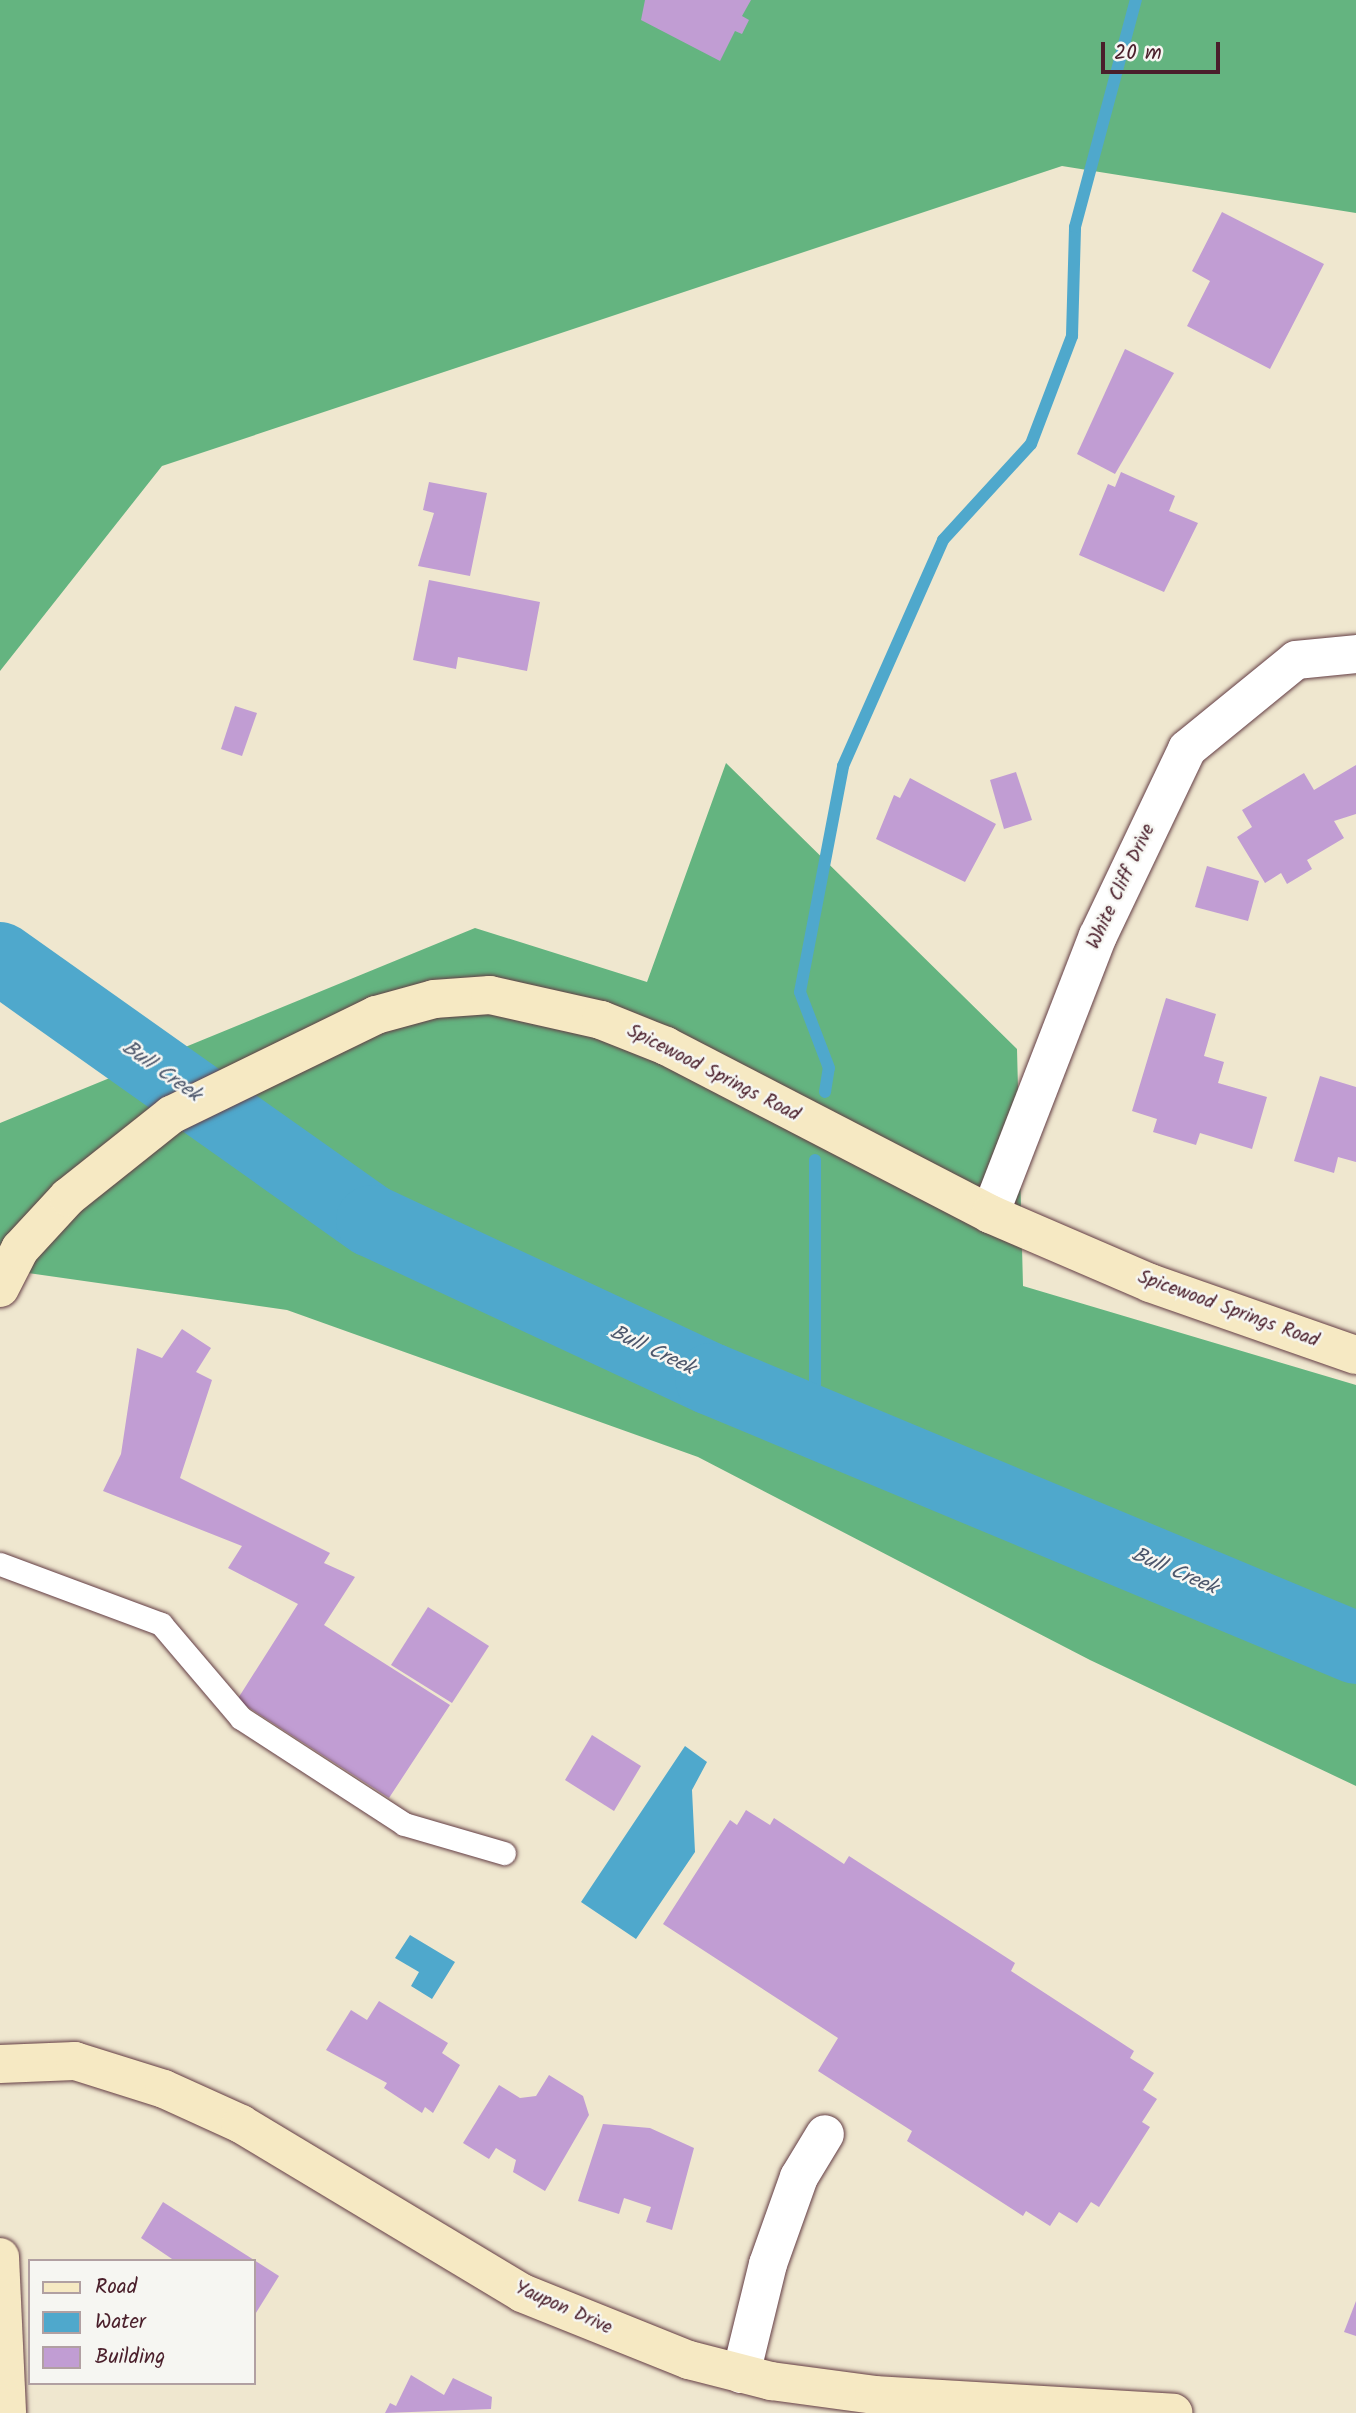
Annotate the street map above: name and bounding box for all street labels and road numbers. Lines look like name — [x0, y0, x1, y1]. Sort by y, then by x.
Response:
street label: White Cliff Drive — [1083, 821, 1161, 953]
street label: Spicewood Springs Road — [623, 1021, 803, 1127]
street label: Spicewood Springs Road — [1134, 1267, 1322, 1353]
street label: Yaupon Drive — [511, 2277, 615, 2341]

